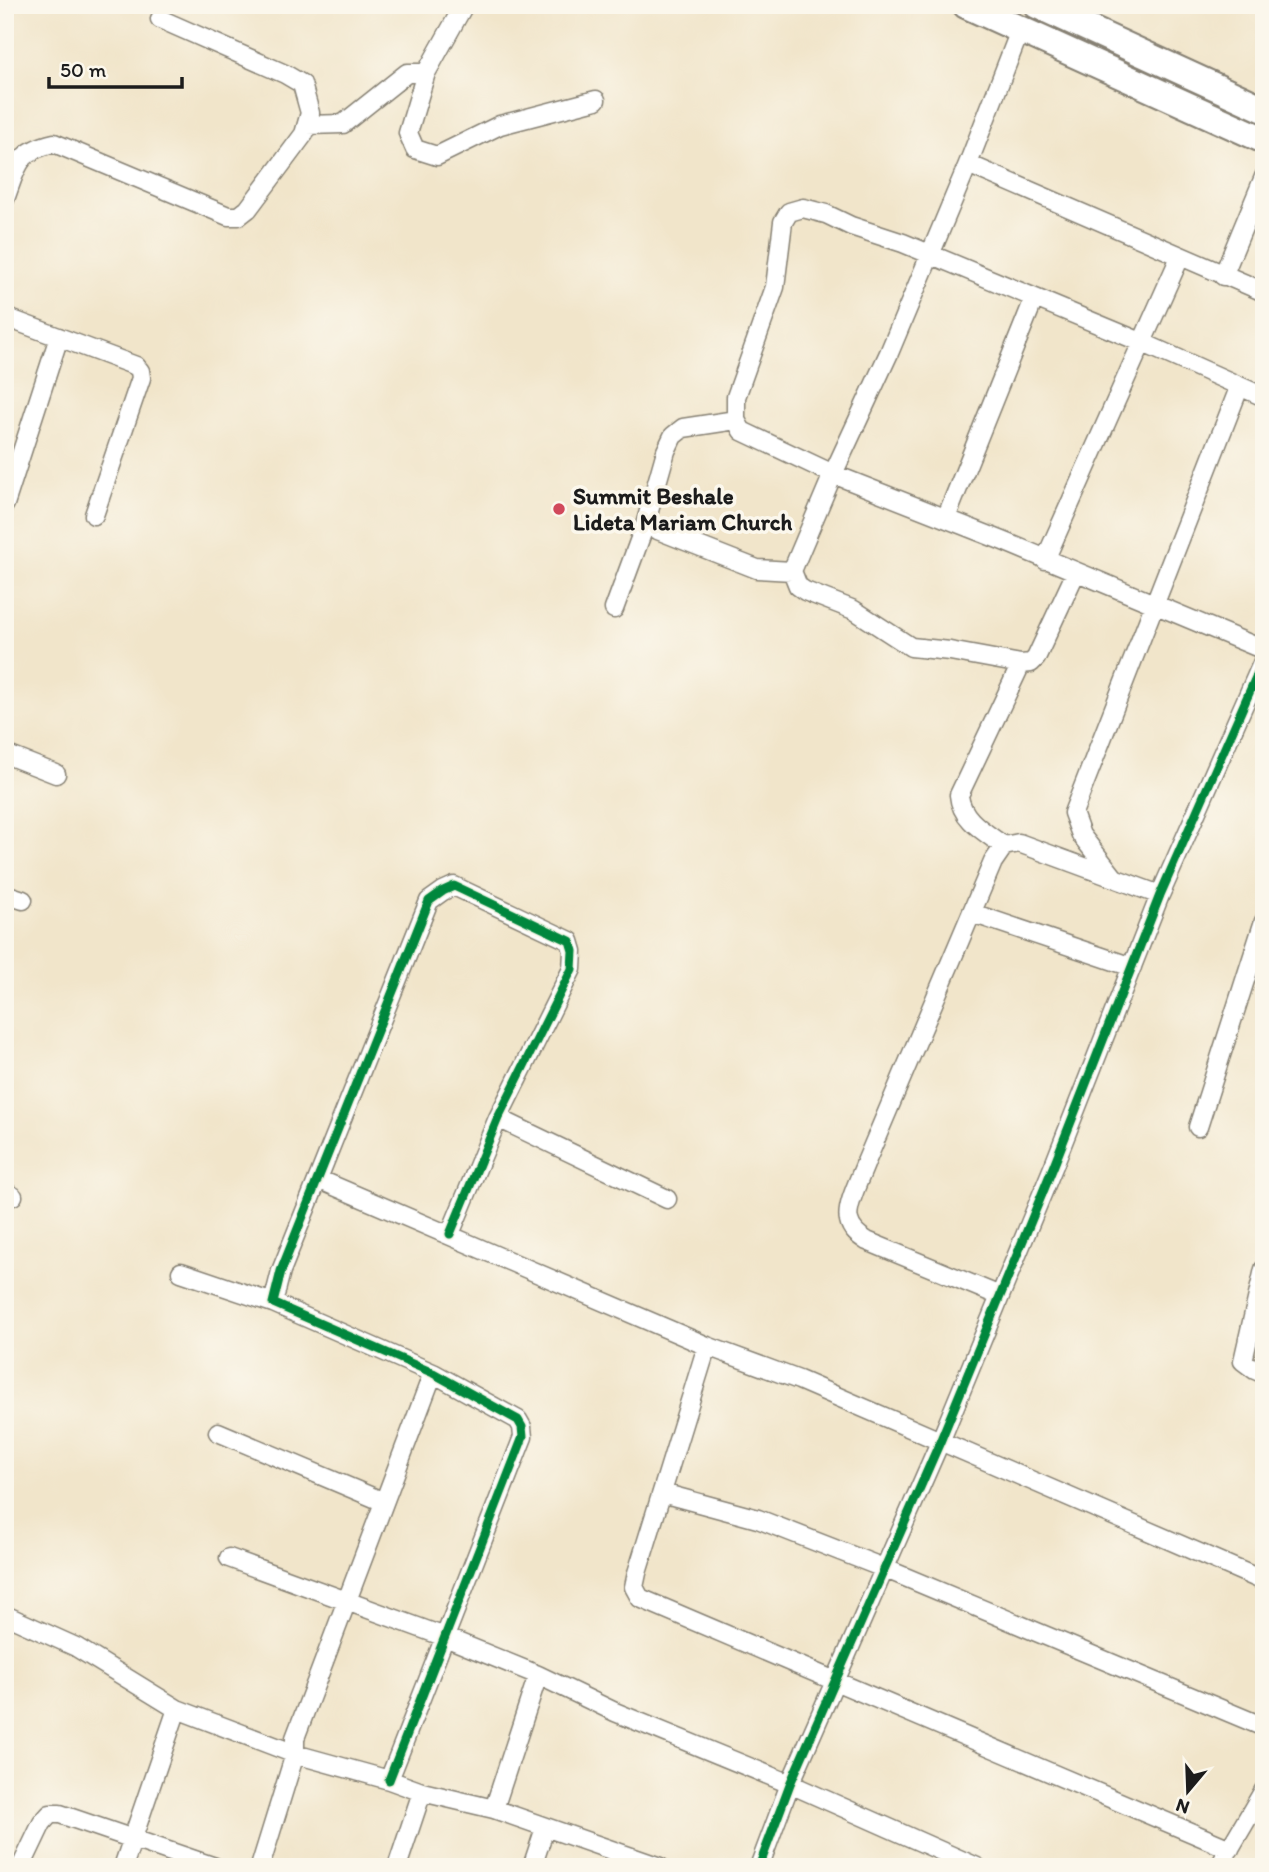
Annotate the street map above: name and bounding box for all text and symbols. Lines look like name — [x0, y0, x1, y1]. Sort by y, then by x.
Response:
scale bar — [49, 46, 182, 90]
text: 50 m — [60, 57, 107, 82]
place label: Summit Beshale Lideta Mariam Church — [573, 482, 793, 536]
marker: Summit Beshale Lideta Mariam Church — [551, 501, 567, 517]
north arrow — [1154, 1756, 1224, 1826]
text: N — [1173, 1794, 1192, 1820]

